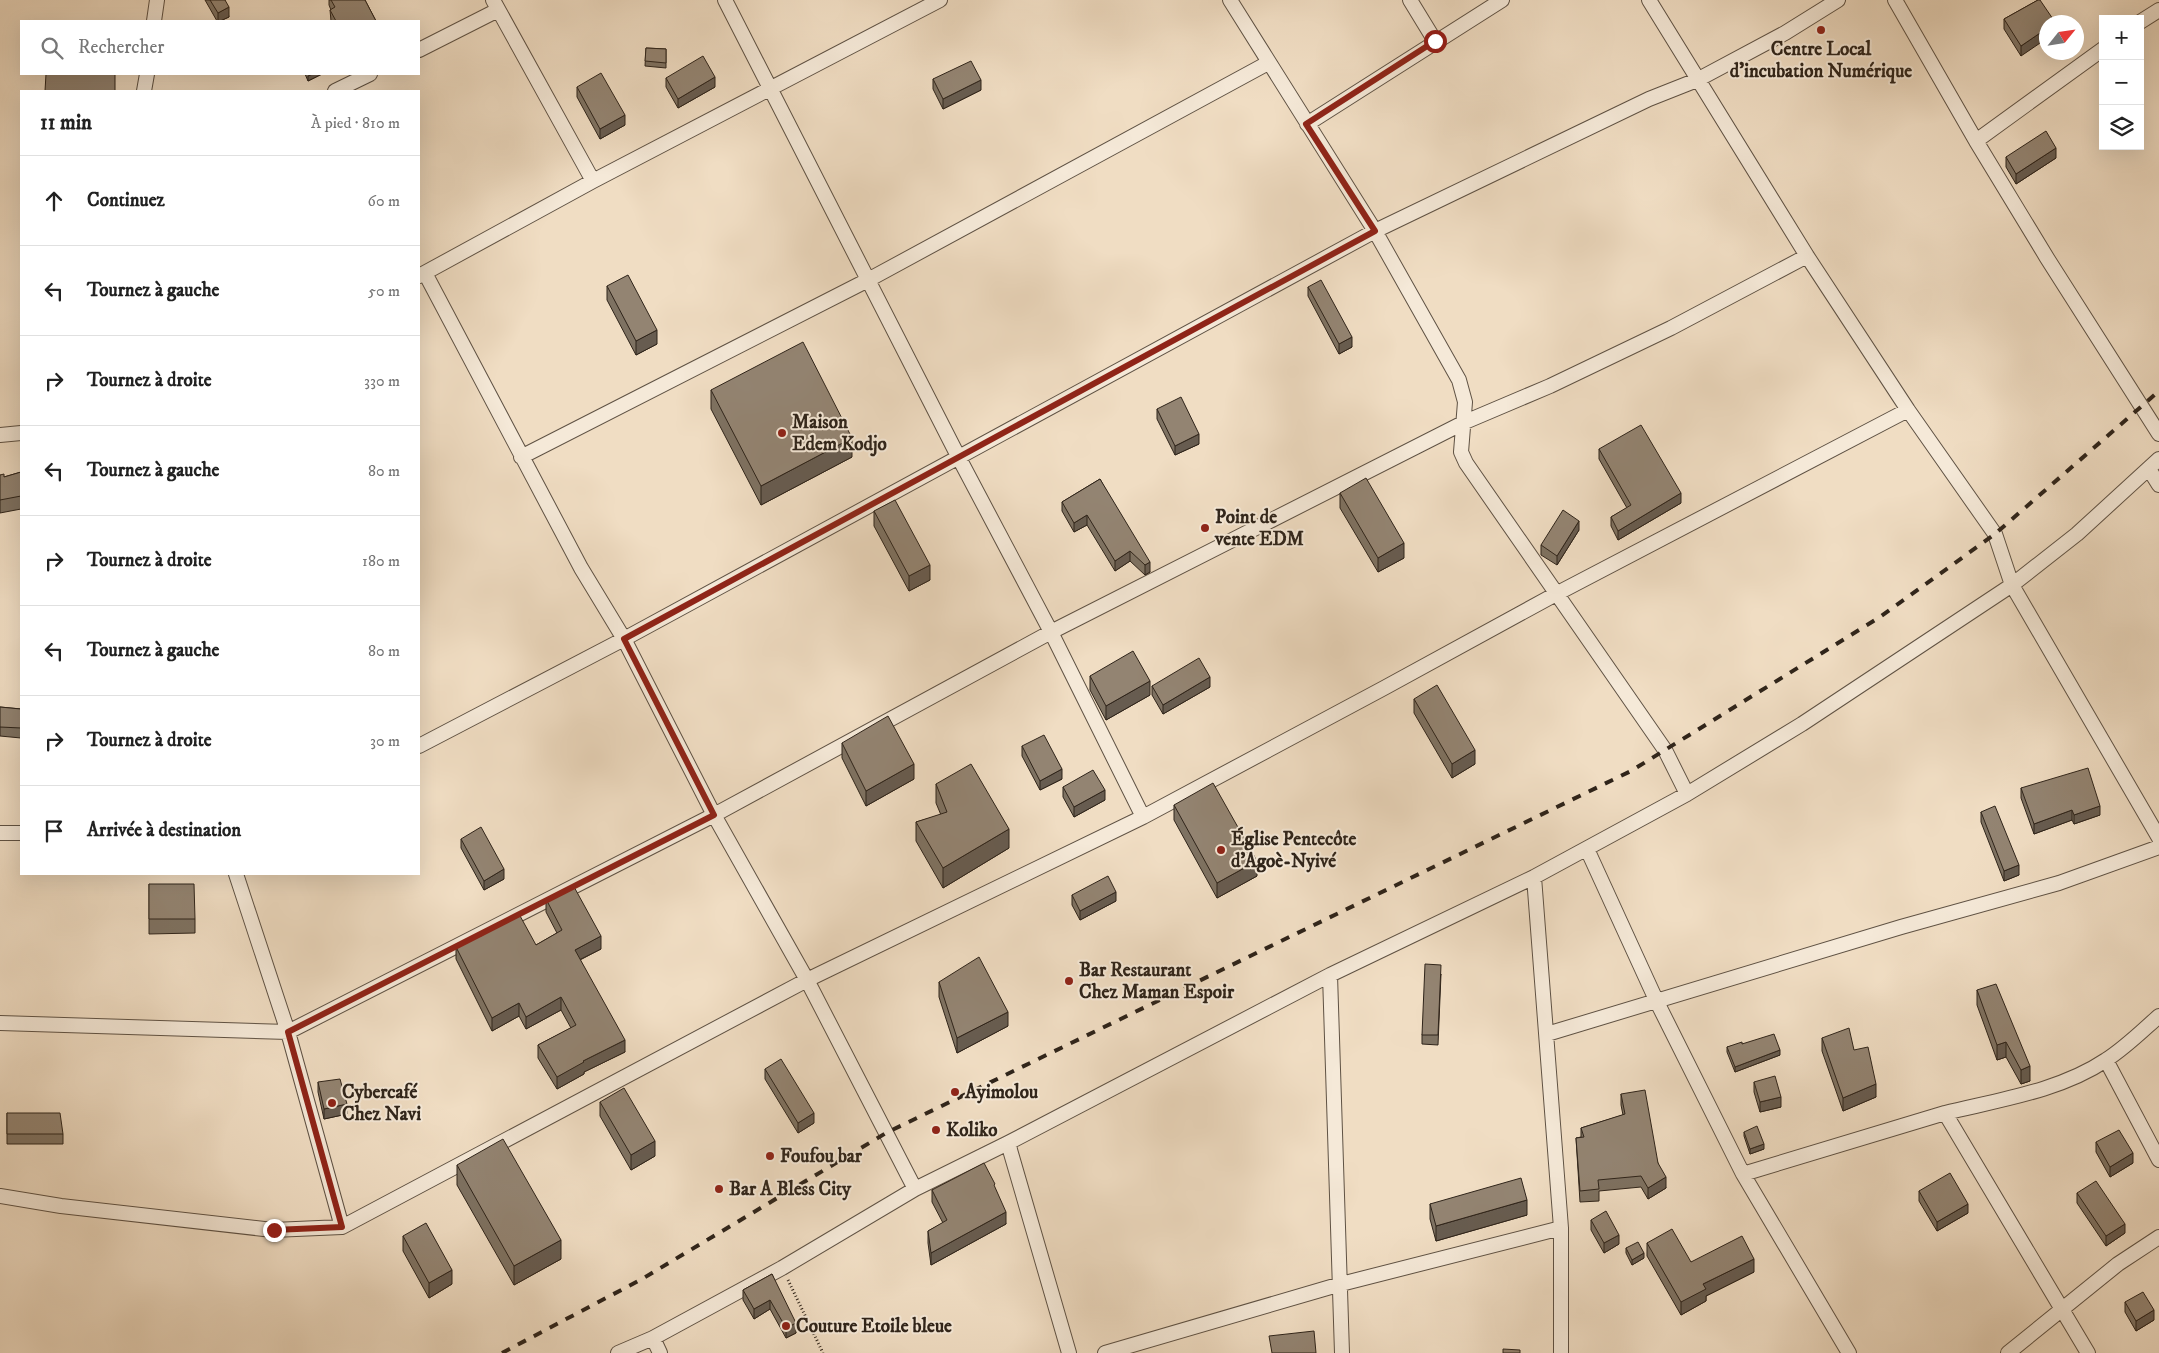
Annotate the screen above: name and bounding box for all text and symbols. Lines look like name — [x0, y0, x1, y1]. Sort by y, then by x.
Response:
north arrow — [2039, 15, 2084, 60]
map controls — [2099, 15, 2144, 150]
button: + — [2099, 15, 2144, 60]
search box — [20, 20, 420, 75]
marker: Centre Local d'incubation Numérique — [1815, 24, 1827, 36]
route start — [1424, 30, 1447, 53]
icon: search — [38, 34, 66, 62]
text: Rechercher — [78, 36, 164, 59]
place label: Centre Local d'incubation Numérique — [1730, 38, 1912, 84]
button: − — [2099, 60, 2144, 105]
button: layers — [2099, 105, 2144, 150]
text: 11 min — [40, 110, 92, 136]
text: À pied · 810 m — [311, 113, 400, 133]
icon: ahead — [40, 187, 68, 215]
text: Continuez — [87, 189, 165, 212]
text: 60 m — [368, 191, 400, 211]
icon: left — [40, 277, 68, 305]
text: Tournez à gauche — [87, 279, 219, 302]
text: 50 m — [368, 281, 400, 301]
icon: right — [40, 367, 68, 395]
text: Tournez à droite — [87, 369, 212, 392]
text: 330 m — [364, 371, 400, 391]
place label: Maison Edem Kodjo — [792, 411, 887, 457]
marker: Maison Edem Kodjo — [776, 427, 788, 439]
icon: left — [40, 457, 68, 485]
text: Tournez à gauche — [87, 459, 219, 482]
text: 80 m — [368, 461, 400, 481]
place label: Point de vente EDM — [1214, 506, 1304, 551]
marker: Point de vente EDM — [1199, 522, 1211, 534]
icon: right — [40, 547, 68, 575]
text: Tournez à droite — [87, 549, 212, 572]
text: 180 m — [362, 551, 400, 571]
icon: left — [40, 637, 68, 665]
text: Tournez à gauche — [87, 639, 219, 662]
text: 80 m — [368, 641, 400, 661]
icon: right — [40, 727, 68, 755]
text: Tournez à droite — [87, 729, 212, 752]
text: 30 m — [370, 731, 400, 751]
icon: arrive — [40, 817, 68, 845]
text: Arrivée à destination — [87, 819, 241, 842]
place label: Église Pentecôte d'Agoè-Nyivé — [1231, 826, 1357, 873]
marker: Église Pentecôte d'Agoè-Nyivé — [1215, 844, 1227, 856]
place label: Bar Restaurant Chez Maman Espoir — [1079, 959, 1235, 1004]
marker: Bar Restaurant Chez Maman Espoir — [1063, 975, 1075, 987]
place label: Cybercafé Chez Navi — [342, 1081, 421, 1126]
place label: Ayimolou — [964, 1081, 1038, 1104]
marker: Ayimolou — [949, 1086, 961, 1098]
marker: Cybercafé Chez Navi — [326, 1097, 338, 1109]
place label: Koliko — [946, 1119, 997, 1142]
marker: Koliko — [930, 1124, 942, 1136]
place label: Foufou bar — [780, 1145, 863, 1168]
marker: Foufou bar — [764, 1150, 776, 1162]
place label: Bar A Bless City — [729, 1178, 852, 1201]
marker: Bar A Bless City — [713, 1183, 725, 1195]
route end — [263, 1219, 286, 1242]
place label: Couture Etoile bleue — [796, 1315, 952, 1338]
marker: Couture Etoile bleue — [780, 1320, 792, 1332]

